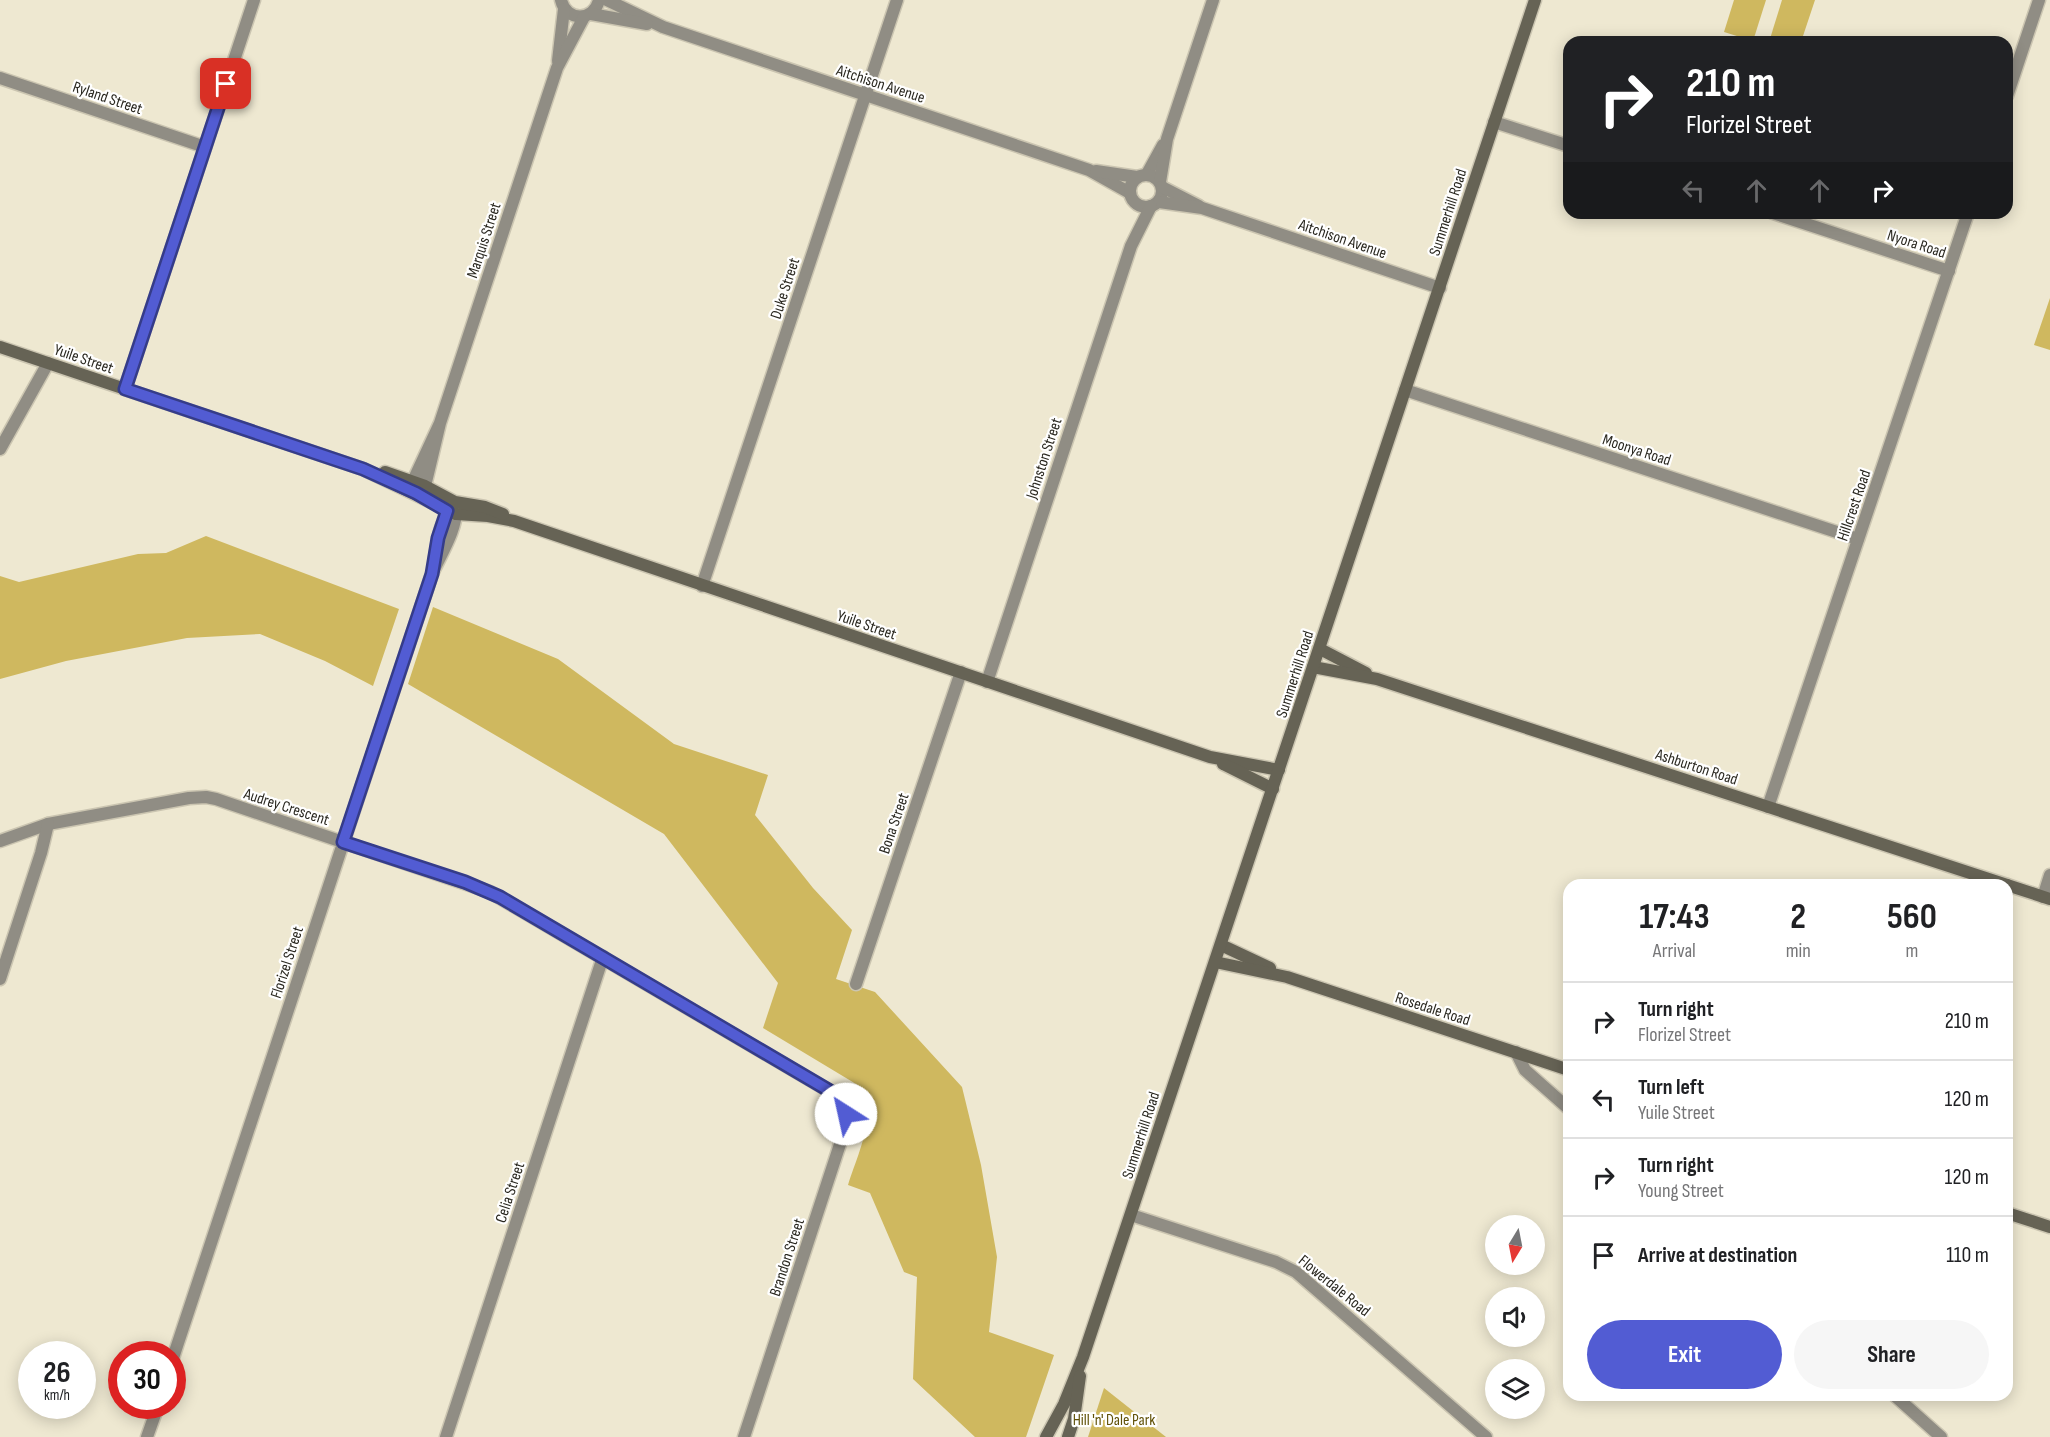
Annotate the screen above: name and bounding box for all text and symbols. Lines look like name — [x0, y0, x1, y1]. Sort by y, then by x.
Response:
pin — [200, 58, 251, 109]
text: 210 m — [1686, 58, 1775, 109]
icon: right — [1587, 60, 1665, 138]
street label: Aitchison Avenue — [833, 61, 927, 108]
icon: arrive — [209, 67, 242, 100]
street label: Ryland Street — [70, 78, 145, 119]
text: Florizel Street — [1686, 109, 1812, 141]
street label: Summerhill Road — [1425, 167, 1471, 258]
icon: left — [1677, 174, 1710, 207]
icon: ahead — [1740, 174, 1773, 207]
icon: ahead — [1803, 174, 1836, 207]
icon: right — [1866, 174, 1899, 207]
street label: Marquis Street — [463, 200, 506, 281]
street label: Aitchison Avenue — [1295, 215, 1389, 263]
street label: Nyora Road — [1885, 226, 1948, 263]
street label: Duke Street — [767, 255, 804, 321]
street label: Yuile Street — [51, 340, 116, 378]
street label: Johnston Street — [1022, 416, 1066, 502]
street label: Moonya Road — [1600, 430, 1673, 470]
street label: Hillcrest Road — [1833, 467, 1875, 544]
street label: Yuile Street — [834, 606, 899, 644]
street label: Summerhill Road — [1272, 629, 1318, 720]
street label: Ashburton Road — [1652, 745, 1740, 790]
street label: Audrey Crescent — [241, 784, 332, 830]
street label: Bona Street — [875, 790, 914, 856]
text: 17:43 — [1639, 896, 1710, 939]
text: 2 — [1790, 896, 1806, 939]
text: 560 — [1887, 896, 1937, 939]
street label: Florizel Street — [267, 924, 308, 1001]
text: Arrival — [1653, 939, 1696, 963]
text: min — [1786, 939, 1811, 963]
text: m — [1905, 939, 1918, 963]
street label: Rosedale Road — [1393, 988, 1472, 1030]
text: Turn right — [1638, 996, 1714, 1023]
icon: right — [1587, 1005, 1620, 1038]
text: 210 m — [1945, 1008, 1989, 1035]
text: Florizel Street — [1638, 1023, 1731, 1047]
text: Turn left — [1638, 1074, 1704, 1101]
position arrow — [814, 1082, 878, 1146]
icon: left — [1587, 1083, 1620, 1116]
text: 120 m — [1945, 1086, 1989, 1113]
street label: Summerhill Road — [1118, 1090, 1164, 1181]
text: Yuile Street — [1638, 1101, 1715, 1125]
text: Turn right — [1638, 1152, 1714, 1179]
street label: Celia Street — [492, 1160, 529, 1225]
icon: right — [1587, 1161, 1620, 1194]
text: 120 m — [1945, 1164, 1989, 1191]
text: Young Street — [1638, 1179, 1724, 1203]
north arrow — [1485, 1215, 1545, 1275]
map controls — [1485, 1215, 1545, 1419]
street label: Brandon Street — [766, 1216, 809, 1299]
icon: arrive — [1587, 1239, 1620, 1272]
text: Arrive at destination — [1638, 1242, 1797, 1269]
text: 110 m — [1946, 1242, 1989, 1269]
street label: Flowerdale Road — [1294, 1251, 1374, 1321]
button: sound — [1485, 1287, 1545, 1347]
button: Exit — [1587, 1320, 1782, 1389]
button: Share — [1794, 1320, 1989, 1389]
speed limit sign: 30 — [108, 1341, 186, 1419]
text: 26 — [43, 1355, 71, 1391]
button: layers — [1485, 1359, 1545, 1419]
text: km/h — [44, 1386, 70, 1405]
park label: Hill 'n' Dale Park — [1073, 1411, 1155, 1430]

